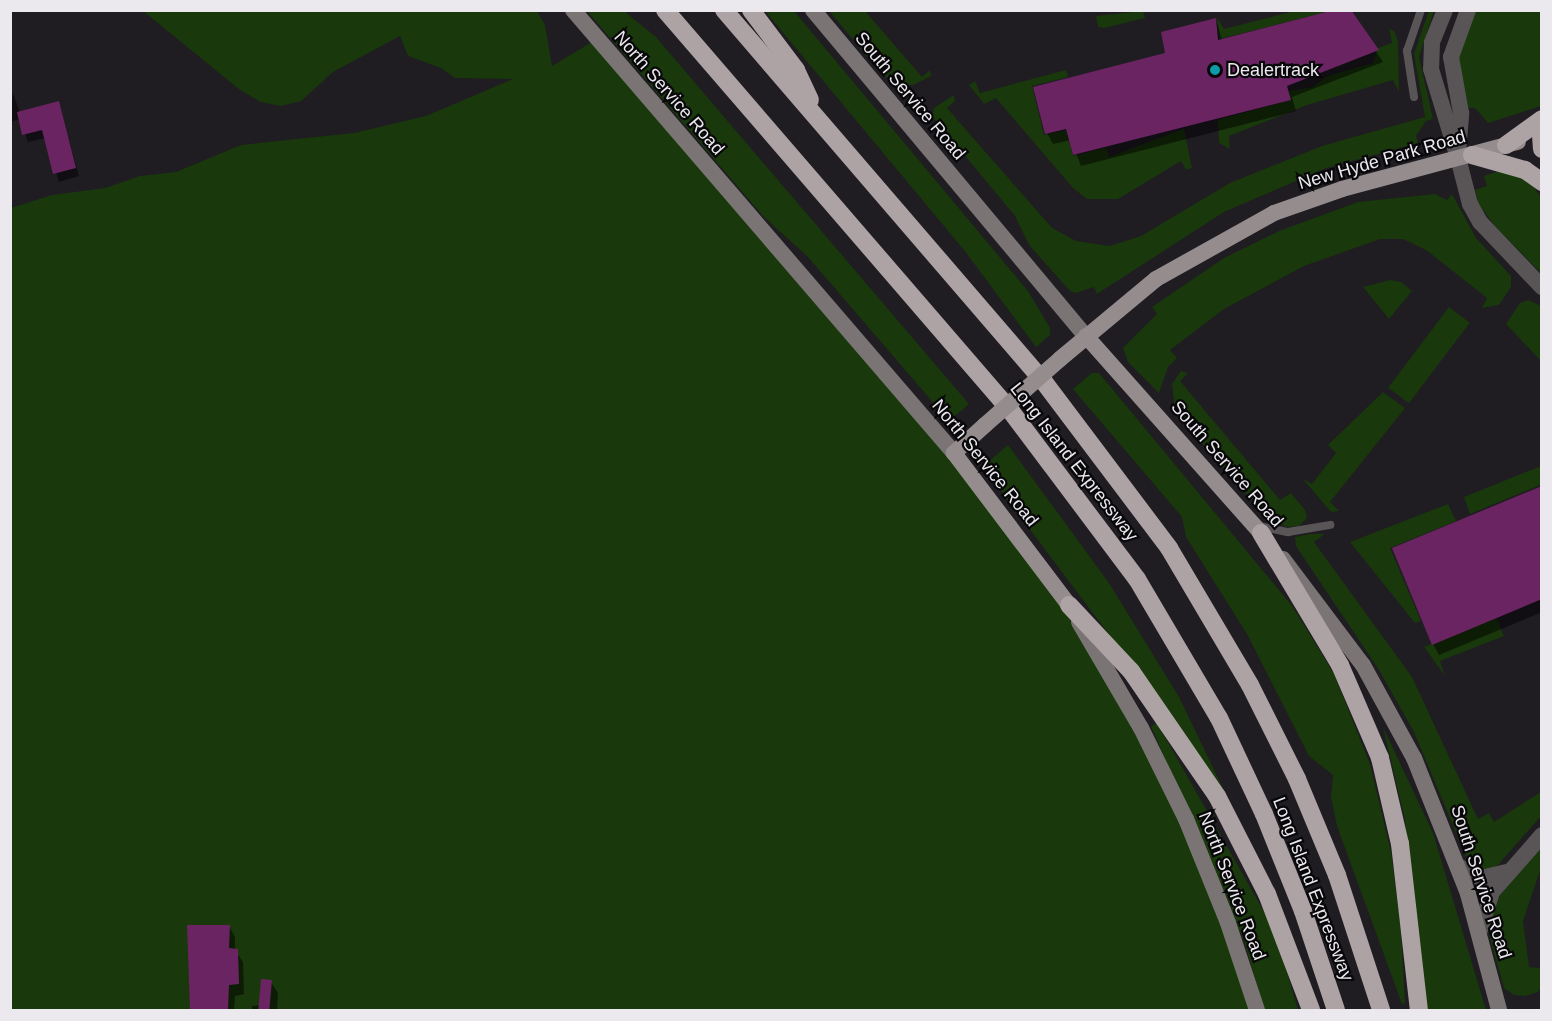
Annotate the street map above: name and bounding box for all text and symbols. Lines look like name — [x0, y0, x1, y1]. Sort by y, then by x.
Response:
street label: North Service Road — [609, 27, 729, 159]
street label: South Service Road — [850, 28, 970, 164]
place label: Dealertrack — [1227, 59, 1319, 81]
marker: Dealertrack — [1208, 63, 1222, 77]
street label: New Hyde Park Road — [1296, 126, 1468, 194]
street label: Long Island Expressway — [1005, 378, 1143, 546]
street label: North Service Road — [927, 395, 1043, 531]
street label: South Service Road — [1166, 397, 1288, 531]
street label: Long Island Expressway — [1268, 794, 1358, 984]
street label: South Service Road — [1446, 803, 1516, 961]
street label: North Service Road — [1194, 809, 1270, 963]

